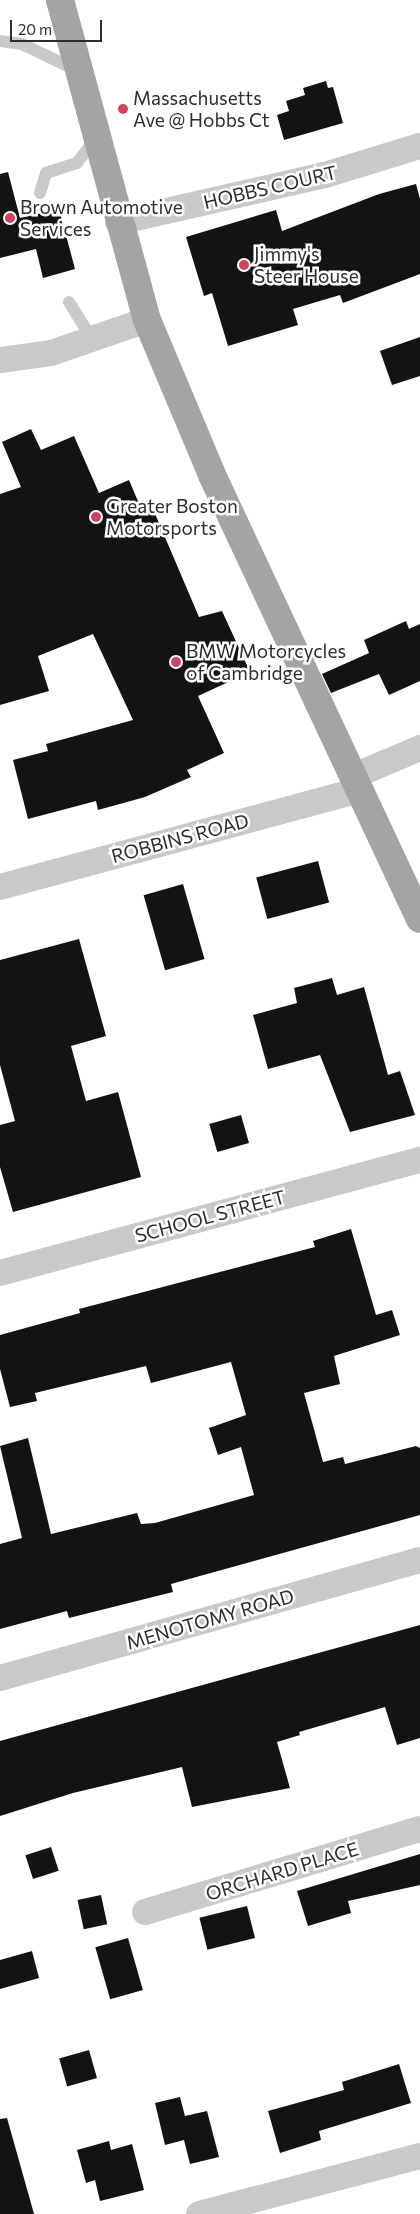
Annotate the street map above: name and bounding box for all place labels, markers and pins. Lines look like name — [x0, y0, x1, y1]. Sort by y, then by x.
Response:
place label: Massachusetts Ave @ Hobbs Ct — [133, 87, 270, 131]
marker: Massachusetts Ave @ Hobbs Ct — [117, 103, 129, 115]
place label: Brown Automotive Services — [20, 196, 183, 240]
marker: Brown Automotive Services — [4, 212, 16, 224]
place label: Jimmy's Steer House — [254, 243, 359, 287]
marker: Jimmy's Steer House — [238, 259, 250, 271]
place label: Greater Boston Motorsports — [106, 495, 238, 539]
marker: Greater Boston Motorsports — [90, 511, 102, 523]
place label: BMW Motorcycles of Cambridge — [186, 640, 346, 684]
marker: BMW Motorcycles of Cambridge — [170, 656, 182, 668]

